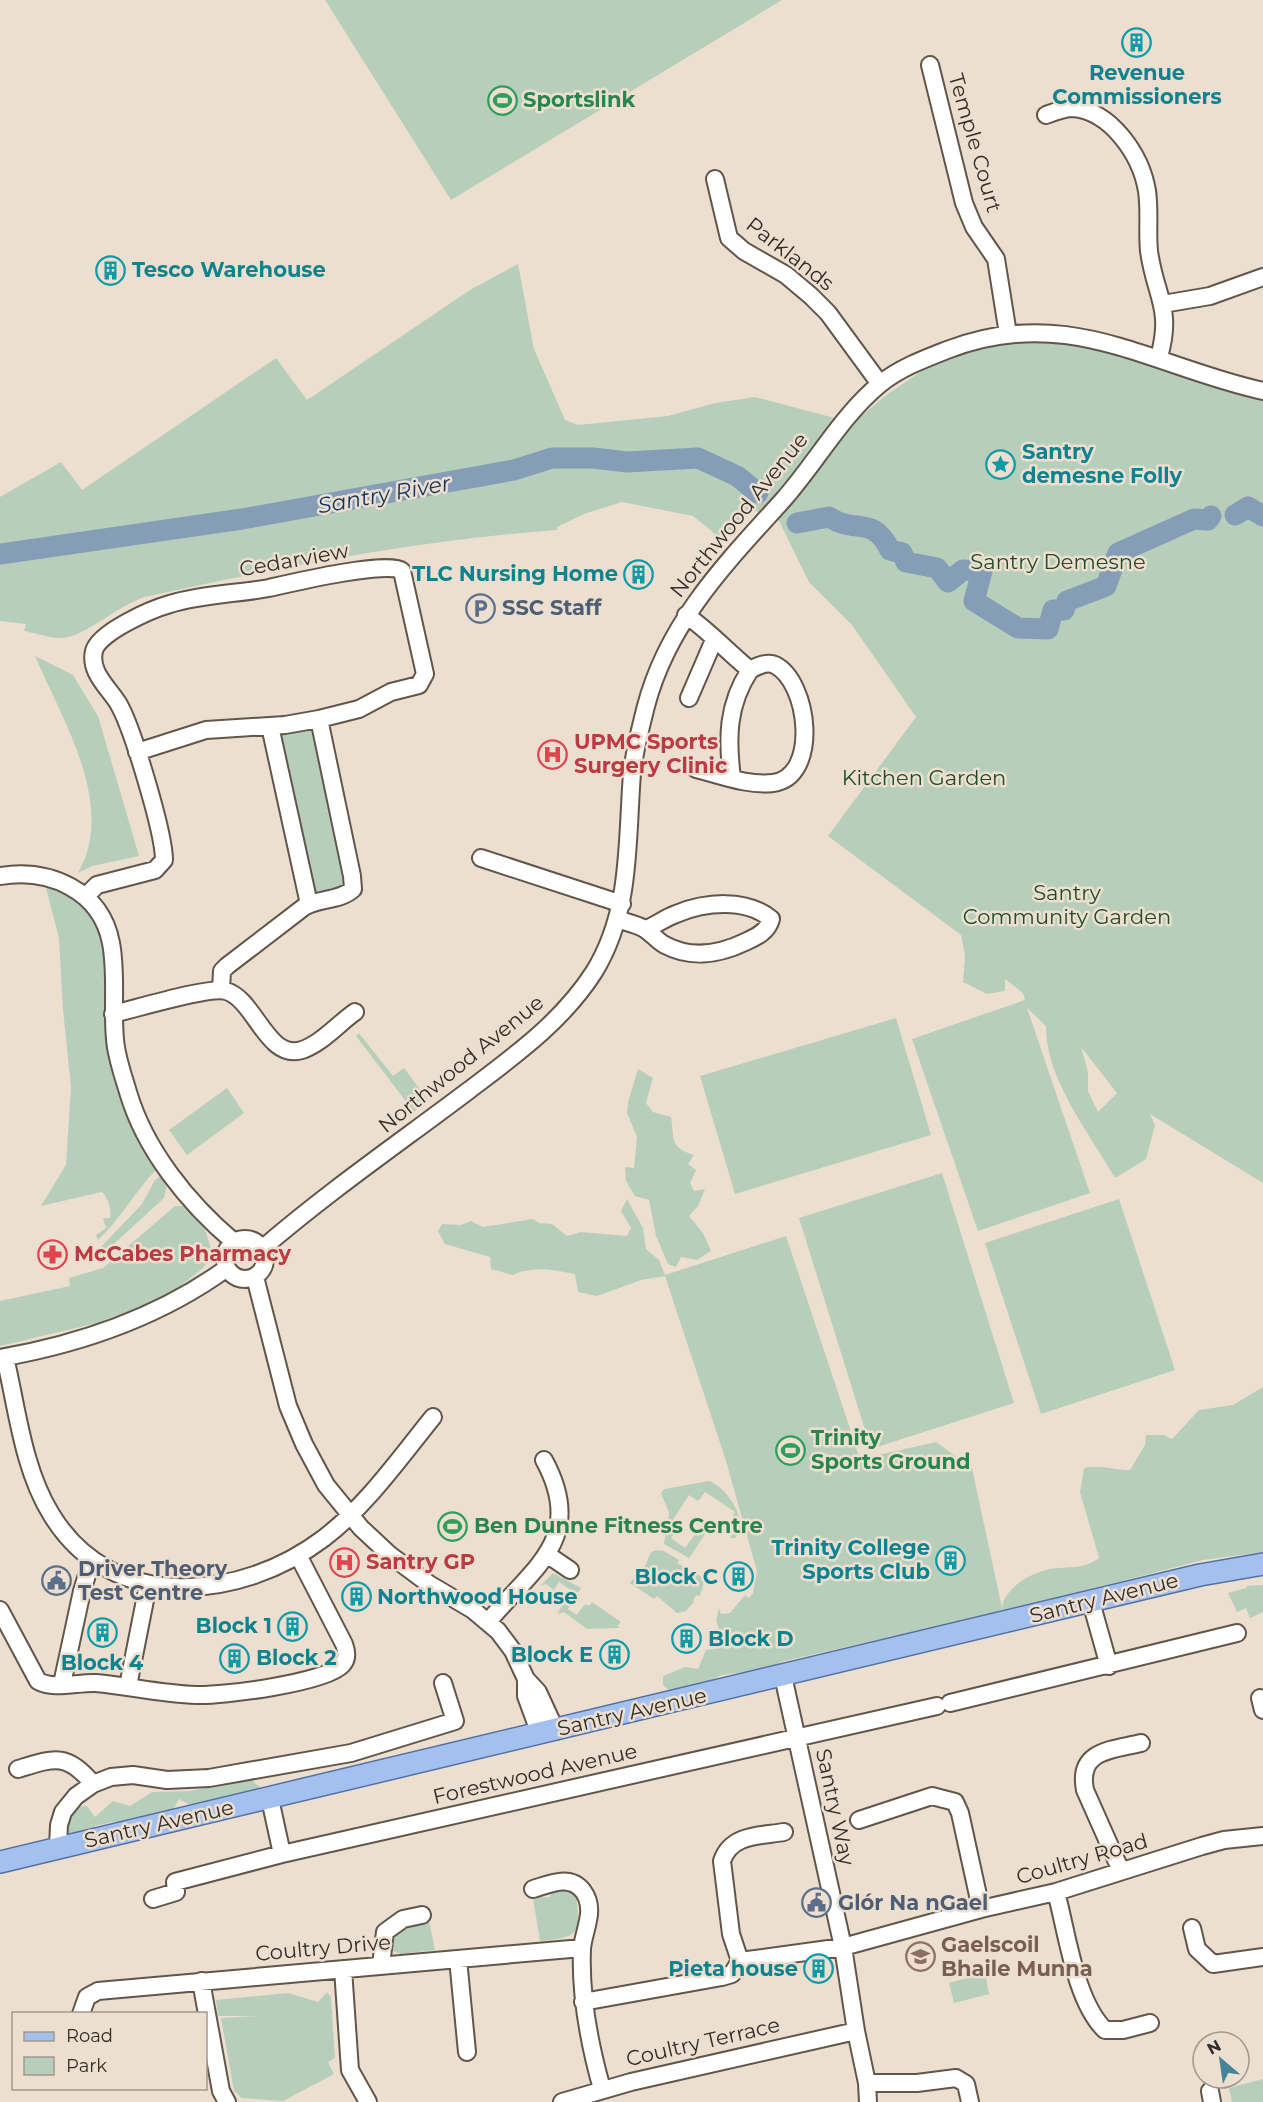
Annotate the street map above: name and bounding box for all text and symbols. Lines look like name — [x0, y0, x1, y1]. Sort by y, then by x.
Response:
building icon: Revenue Commissioners — [1121, 26, 1153, 58]
place label: Revenue Commissioners — [1052, 60, 1222, 109]
street label: Temple Court — [944, 71, 1007, 215]
sports icon: Sportslink — [486, 84, 518, 116]
place label: Sportslink — [523, 87, 635, 112]
street label: Parklands — [741, 212, 839, 296]
building icon: Tesco Warehouse — [95, 254, 127, 286]
place label: Tesco Warehouse — [132, 257, 326, 282]
street label: Northwood Avenue — [664, 427, 813, 602]
place label: Santry demesne Folly — [1022, 439, 1183, 488]
place icon: Santry demesne Folly — [985, 448, 1017, 480]
water label: Santry River — [316, 469, 454, 519]
street label: Cedarview — [237, 538, 351, 581]
park label: Santry Demesne — [970, 549, 1146, 574]
building icon: TLC Nursing Home — [623, 558, 655, 590]
place label: TLC Nursing Home — [412, 561, 618, 586]
parking icon: SSC Staff — [465, 592, 497, 624]
place label: SSC Staff — [502, 595, 602, 620]
place label: UPMC Sports Surgery Clinic — [574, 729, 728, 778]
hospital icon: UPMC Sports Surgery Clinic — [537, 738, 569, 770]
park label: Kitchen Garden — [842, 765, 1006, 790]
park label: Santry Community Garden — [963, 880, 1171, 929]
street label: Northwood Avenue — [373, 989, 548, 1138]
pharmacy icon: McCabes Pharmacy — [37, 1238, 69, 1270]
place label: McCabes Pharmacy — [74, 1241, 292, 1266]
place label: Trinity Sports Ground — [811, 1425, 971, 1474]
sports icon: Trinity Sports Ground — [774, 1434, 806, 1466]
sports icon: Ben Dunne Fitness Centre — [437, 1510, 469, 1542]
place label: Ben Dunne Fitness Centre — [474, 1513, 763, 1538]
place label: Trinity College Sports Club — [772, 1535, 930, 1584]
building icon: Trinity College Sports Club — [935, 1544, 967, 1576]
hospital icon: Santry GP — [329, 1546, 361, 1578]
place label: Santry GP — [366, 1549, 475, 1574]
place label: Driver Theory Test Centre — [78, 1556, 228, 1605]
building icon: Block C — [723, 1561, 755, 1593]
place label: Block C — [635, 1564, 718, 1589]
public building icon: Driver Theory Test Centre — [41, 1565, 73, 1597]
street label: Santry Avenue — [1027, 1567, 1181, 1628]
building icon: Northwood House — [340, 1581, 372, 1613]
place label: Northwood House — [377, 1584, 577, 1609]
building icon: Block 1 — [277, 1610, 309, 1642]
place label: Block 1 — [196, 1613, 272, 1638]
building icon: Block 4 — [86, 1616, 118, 1648]
building icon: Block D — [671, 1623, 703, 1655]
place label: Block D — [708, 1626, 794, 1651]
building icon: Block E — [598, 1639, 630, 1671]
building icon: Block 2 — [219, 1642, 251, 1674]
place label: Block E — [511, 1642, 593, 1667]
place label: Block 2 — [256, 1645, 337, 1670]
place label: Block 4 — [61, 1650, 144, 1675]
street label: Santry Avenue — [555, 1682, 709, 1741]
street label: Forestwood Avenue — [430, 1738, 640, 1809]
street label: Santry Way — [811, 1746, 860, 1868]
street label: Santry Avenue — [82, 1794, 236, 1853]
street label: Coultry Road — [1013, 1828, 1151, 1889]
public building icon: Glór Na nGael — [801, 1887, 833, 1919]
place label: Glór Na nGael — [838, 1890, 988, 1915]
street label: Coultry Drive — [254, 1929, 392, 1966]
place label: Gaelscoil Bhaile Munna — [941, 1932, 1093, 1981]
school or university icon: Gaelscoil Bhaile Munna — [904, 1941, 936, 1973]
building icon: Pieta house — [803, 1953, 835, 1985]
place label: Pieta house — [668, 1956, 798, 1981]
legend — [12, 2012, 207, 2090]
street label: Coultry Terrace — [624, 2012, 782, 2071]
text: Road — [66, 2025, 113, 2047]
north arrow — [1191, 2030, 1251, 2090]
text: N — [1204, 2036, 1224, 2059]
text: Park — [66, 2055, 107, 2077]

